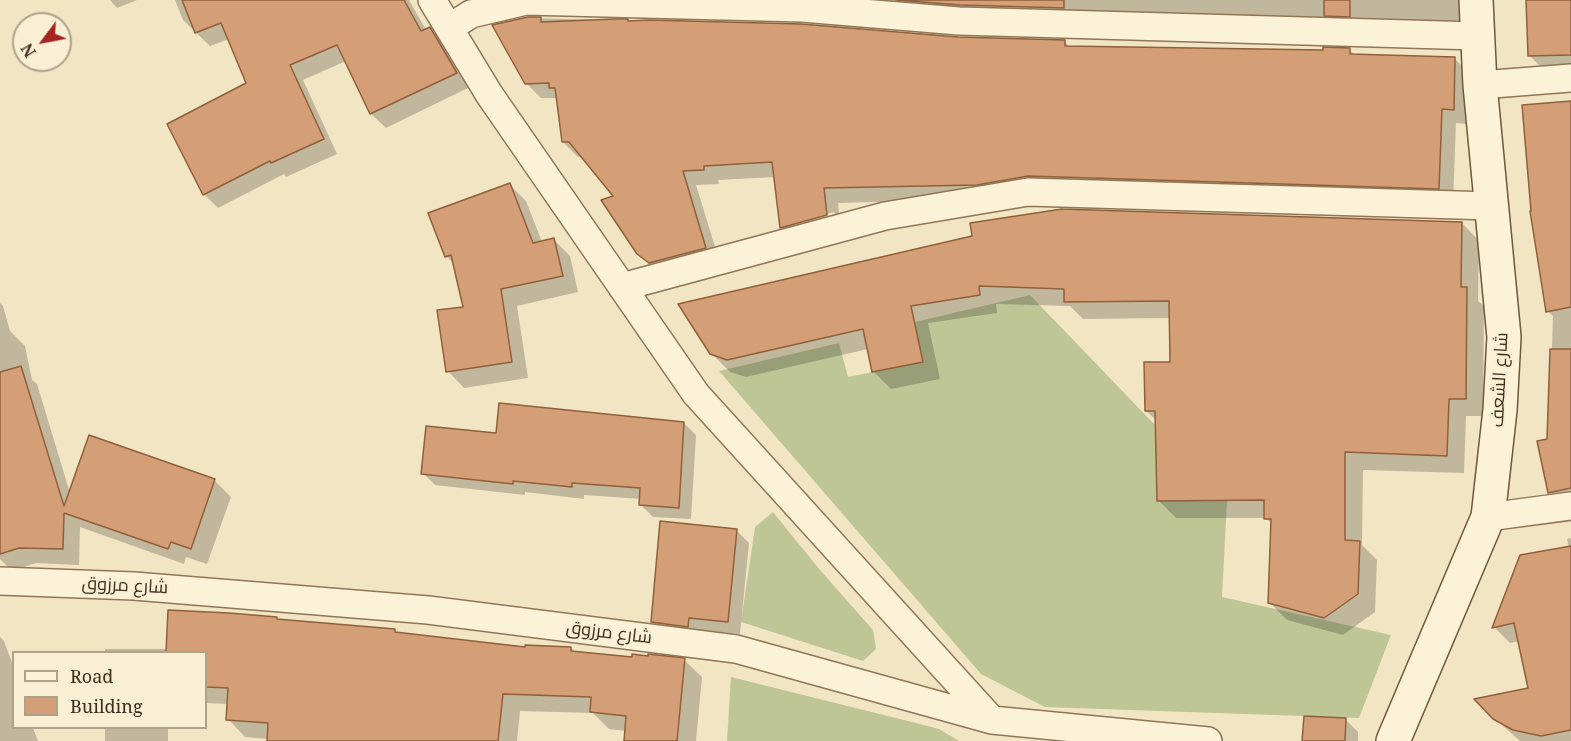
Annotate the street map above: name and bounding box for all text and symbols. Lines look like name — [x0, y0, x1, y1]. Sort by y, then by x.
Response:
north arrow — [12, 12, 72, 72]
text: N — [16, 39, 41, 62]
street label: شارع الشعف — [1487, 332, 1513, 428]
street label: شارع مرزوق — [81, 573, 169, 599]
street label: شارع مرزوق — [565, 617, 653, 649]
legend — [12, 651, 207, 729]
text: Road — [70, 664, 113, 688]
text: Building — [70, 694, 143, 718]

